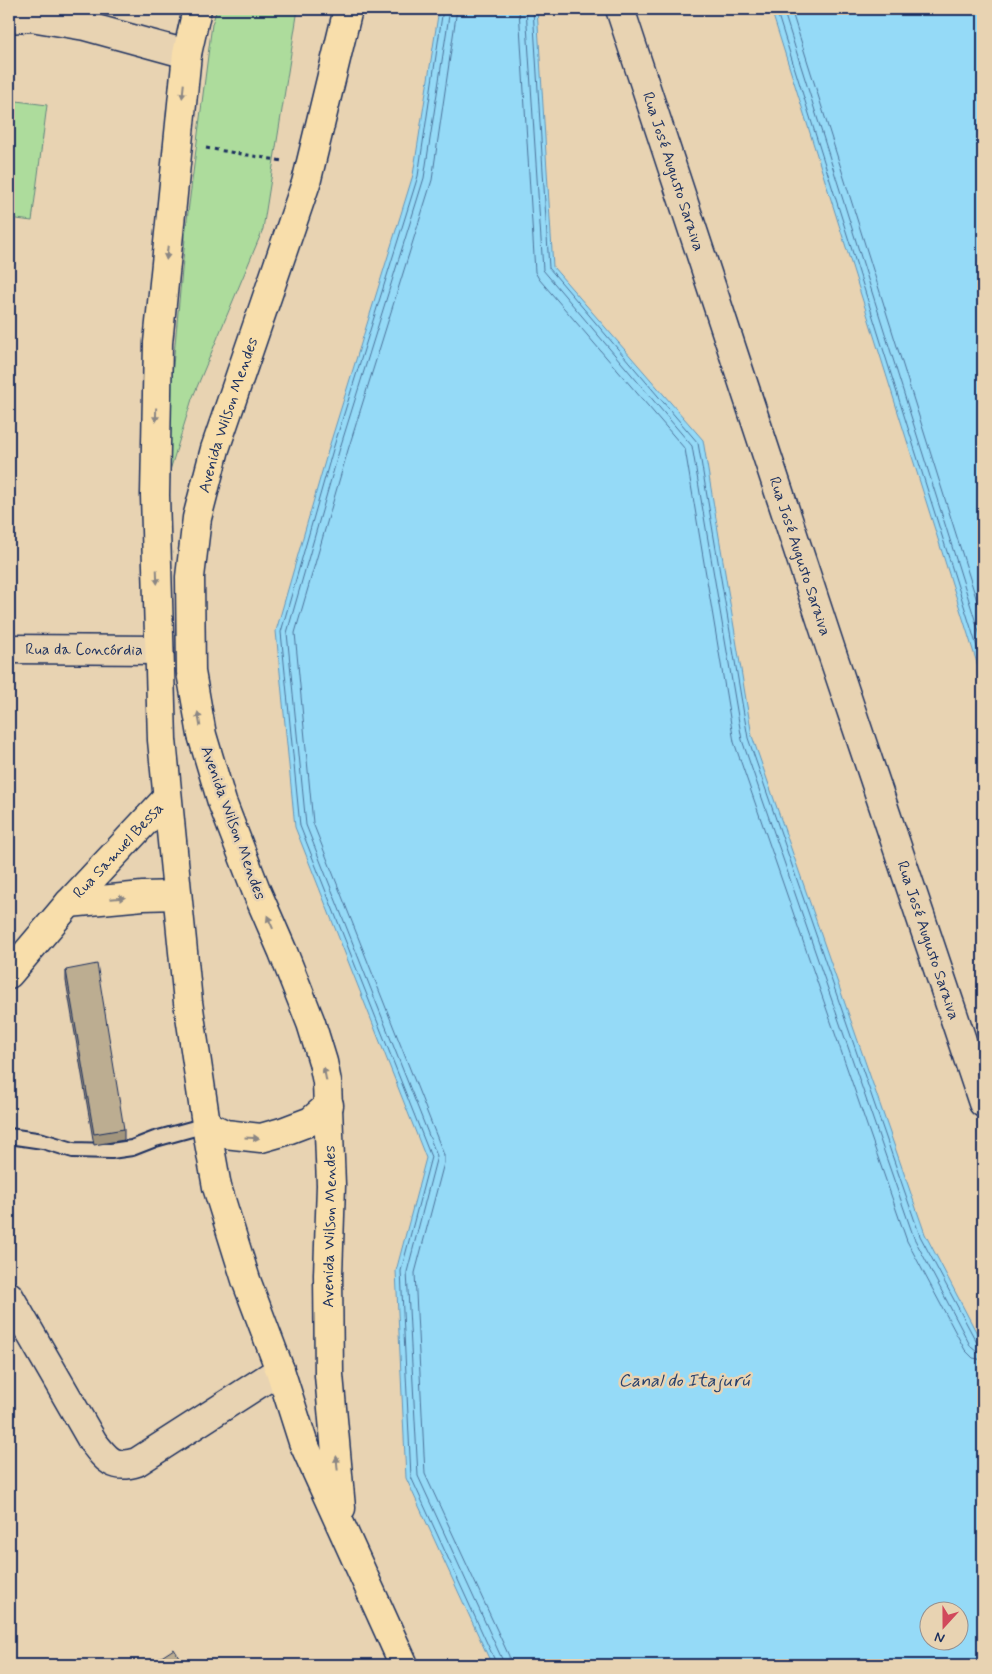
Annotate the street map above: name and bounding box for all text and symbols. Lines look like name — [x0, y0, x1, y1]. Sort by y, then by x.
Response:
one-way arrow — [179, 84, 187, 100]
street label: Rua José Augusto Saraiva — [638, 89, 709, 254]
one-way arrow — [162, 245, 170, 261]
street label: Avenida Wilson Mendes — [193, 334, 263, 495]
one-way arrow — [152, 407, 160, 423]
street label: Rua José Augusto Saraiva — [764, 474, 836, 639]
one-way arrow — [153, 570, 161, 586]
street label: Rua da Concórdia — [25, 639, 143, 660]
one-way arrow — [195, 711, 203, 727]
street label: Avenida Wilson Mendes — [195, 743, 271, 903]
street label: Rua Samuel Bessa — [68, 798, 168, 903]
street label: Rua José Augusto Saraiva — [892, 858, 965, 1023]
one-way arrow — [110, 894, 126, 902]
one-way arrow — [265, 915, 273, 929]
one-way arrow — [321, 1066, 329, 1082]
one-way arrow — [245, 1134, 261, 1142]
street label: Avenida Wilson Mendes — [317, 1145, 342, 1308]
water label: Canal do Itajurú — [619, 1369, 751, 1393]
one-way arrow — [333, 1455, 341, 1471]
north arrow — [920, 1602, 970, 1652]
text: N — [932, 1627, 947, 1647]

